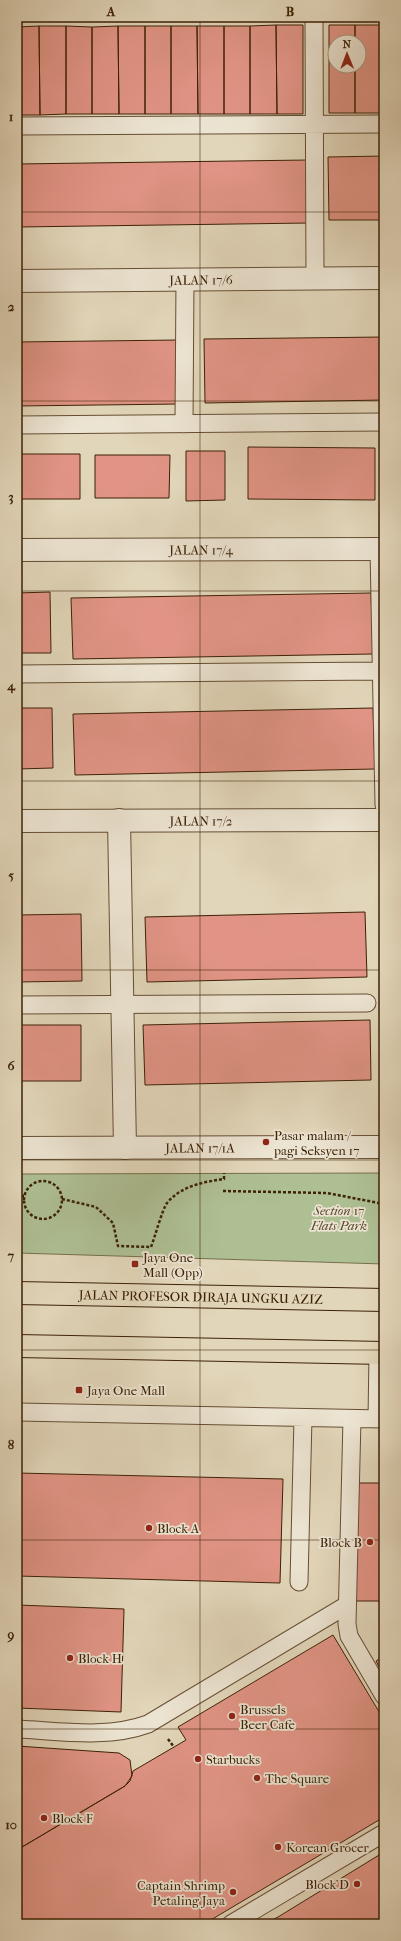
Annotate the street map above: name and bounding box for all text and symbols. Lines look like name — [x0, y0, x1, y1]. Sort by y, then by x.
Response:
text: A — [106, 4, 116, 19]
text: B — [286, 4, 295, 19]
north arrow — [327, 34, 367, 74]
text: N — [343, 38, 352, 51]
text: 1 — [9, 109, 14, 124]
street label: JALAN 17/6 — [168, 272, 234, 288]
text: 2 — [8, 299, 15, 314]
text: 3 — [8, 489, 14, 505]
street label: JALAN 17/4 — [168, 542, 233, 558]
text: 4 — [6, 678, 16, 694]
street label: JALAN 17/2 — [168, 813, 233, 829]
text: 5 — [8, 868, 14, 883]
text: 6 — [7, 1058, 15, 1073]
place label: Pasar malam / pagi Seksyen 17 — [273, 1128, 360, 1158]
marker: Pasar malam / pagi Seksyen 17 — [261, 1137, 271, 1147]
street label: JALAN 17/1A — [164, 1140, 235, 1156]
park label: Section 17 Flats Park — [310, 1203, 367, 1233]
text: 7 — [7, 1248, 15, 1263]
place label: Jaya One Mall (Opp) — [142, 1250, 203, 1280]
marker: Jaya One Mall (Opp) — [130, 1259, 140, 1269]
street label: JALAN PROFESOR DIRAJA UNGKU AZIZ — [78, 1287, 323, 1307]
place label: Jaya One Mall — [86, 1383, 165, 1398]
marker: Jaya One Mall — [74, 1385, 84, 1395]
text: 8 — [8, 1437, 15, 1452]
place label: Block A — [157, 1521, 200, 1536]
marker: Block A — [144, 1523, 154, 1533]
place label: Block B — [320, 1535, 362, 1550]
marker: Block B — [365, 1537, 375, 1547]
text: 9 — [7, 1627, 15, 1643]
place label: Block H — [78, 1651, 122, 1666]
marker: Block H — [65, 1653, 75, 1663]
place label: Brussels Beer Cafe — [240, 1702, 295, 1732]
marker: Brussels Beer Cafe — [227, 1711, 237, 1721]
place label: Starbucks — [206, 1752, 260, 1767]
marker: Starbucks — [193, 1754, 203, 1764]
place label: The Square — [265, 1771, 330, 1786]
marker: The Square — [252, 1773, 262, 1783]
place label: Block F — [52, 1811, 93, 1826]
marker: Block F — [39, 1813, 49, 1823]
text: 10 — [5, 1817, 17, 1832]
place label: Korean Grocer — [286, 1840, 369, 1855]
marker: Korean Grocer — [273, 1842, 283, 1852]
place label: Block D — [305, 1877, 349, 1892]
place label: Captain Shrimp Petaling Jaya — [137, 1878, 226, 1908]
marker: Block D — [352, 1879, 362, 1889]
marker: Captain Shrimp Petaling Jaya — [228, 1887, 238, 1897]

